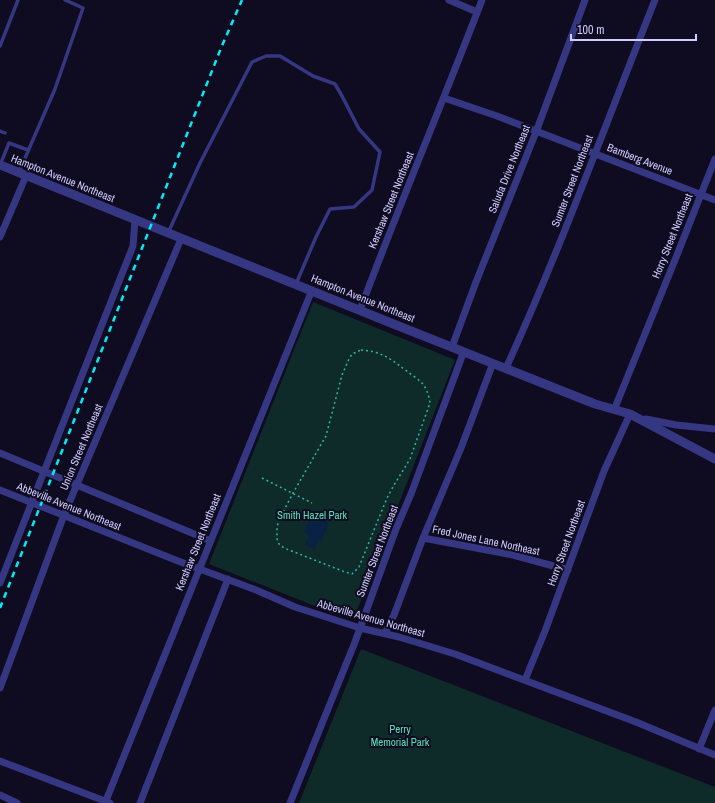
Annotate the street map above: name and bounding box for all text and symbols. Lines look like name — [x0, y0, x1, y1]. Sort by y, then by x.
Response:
scale bar — [571, 16, 696, 42]
text: 100 m — [577, 22, 604, 38]
street label: Saluda Drive Northeast — [485, 122, 533, 215]
street label: Sumter Street Northeast — [548, 133, 596, 229]
street label: Bamberg Avenue — [605, 140, 675, 178]
street label: Kershaw Street Northeast — [365, 149, 417, 251]
street label: Hampton Avenue Northeast — [9, 151, 117, 205]
street label: Horry Street Northeast — [649, 191, 696, 280]
street label: Hampton Avenue Northeast — [309, 271, 417, 325]
street label: Union Street Northeast — [57, 401, 106, 492]
street label: Abbeville Avenue Northeast — [14, 478, 124, 533]
street label: Kershaw Street Northeast — [172, 491, 224, 593]
street label: Horry Street Northeast — [544, 498, 588, 588]
street label: Sumter Street Northeast — [353, 503, 401, 599]
park label: Smith Hazel Park — [277, 508, 348, 522]
street label: Fred Jones Lane Northeast — [431, 522, 541, 558]
street label: Abbeville Avenue Northeast — [315, 596, 427, 640]
park label: Perry Memorial Park — [371, 722, 430, 749]

